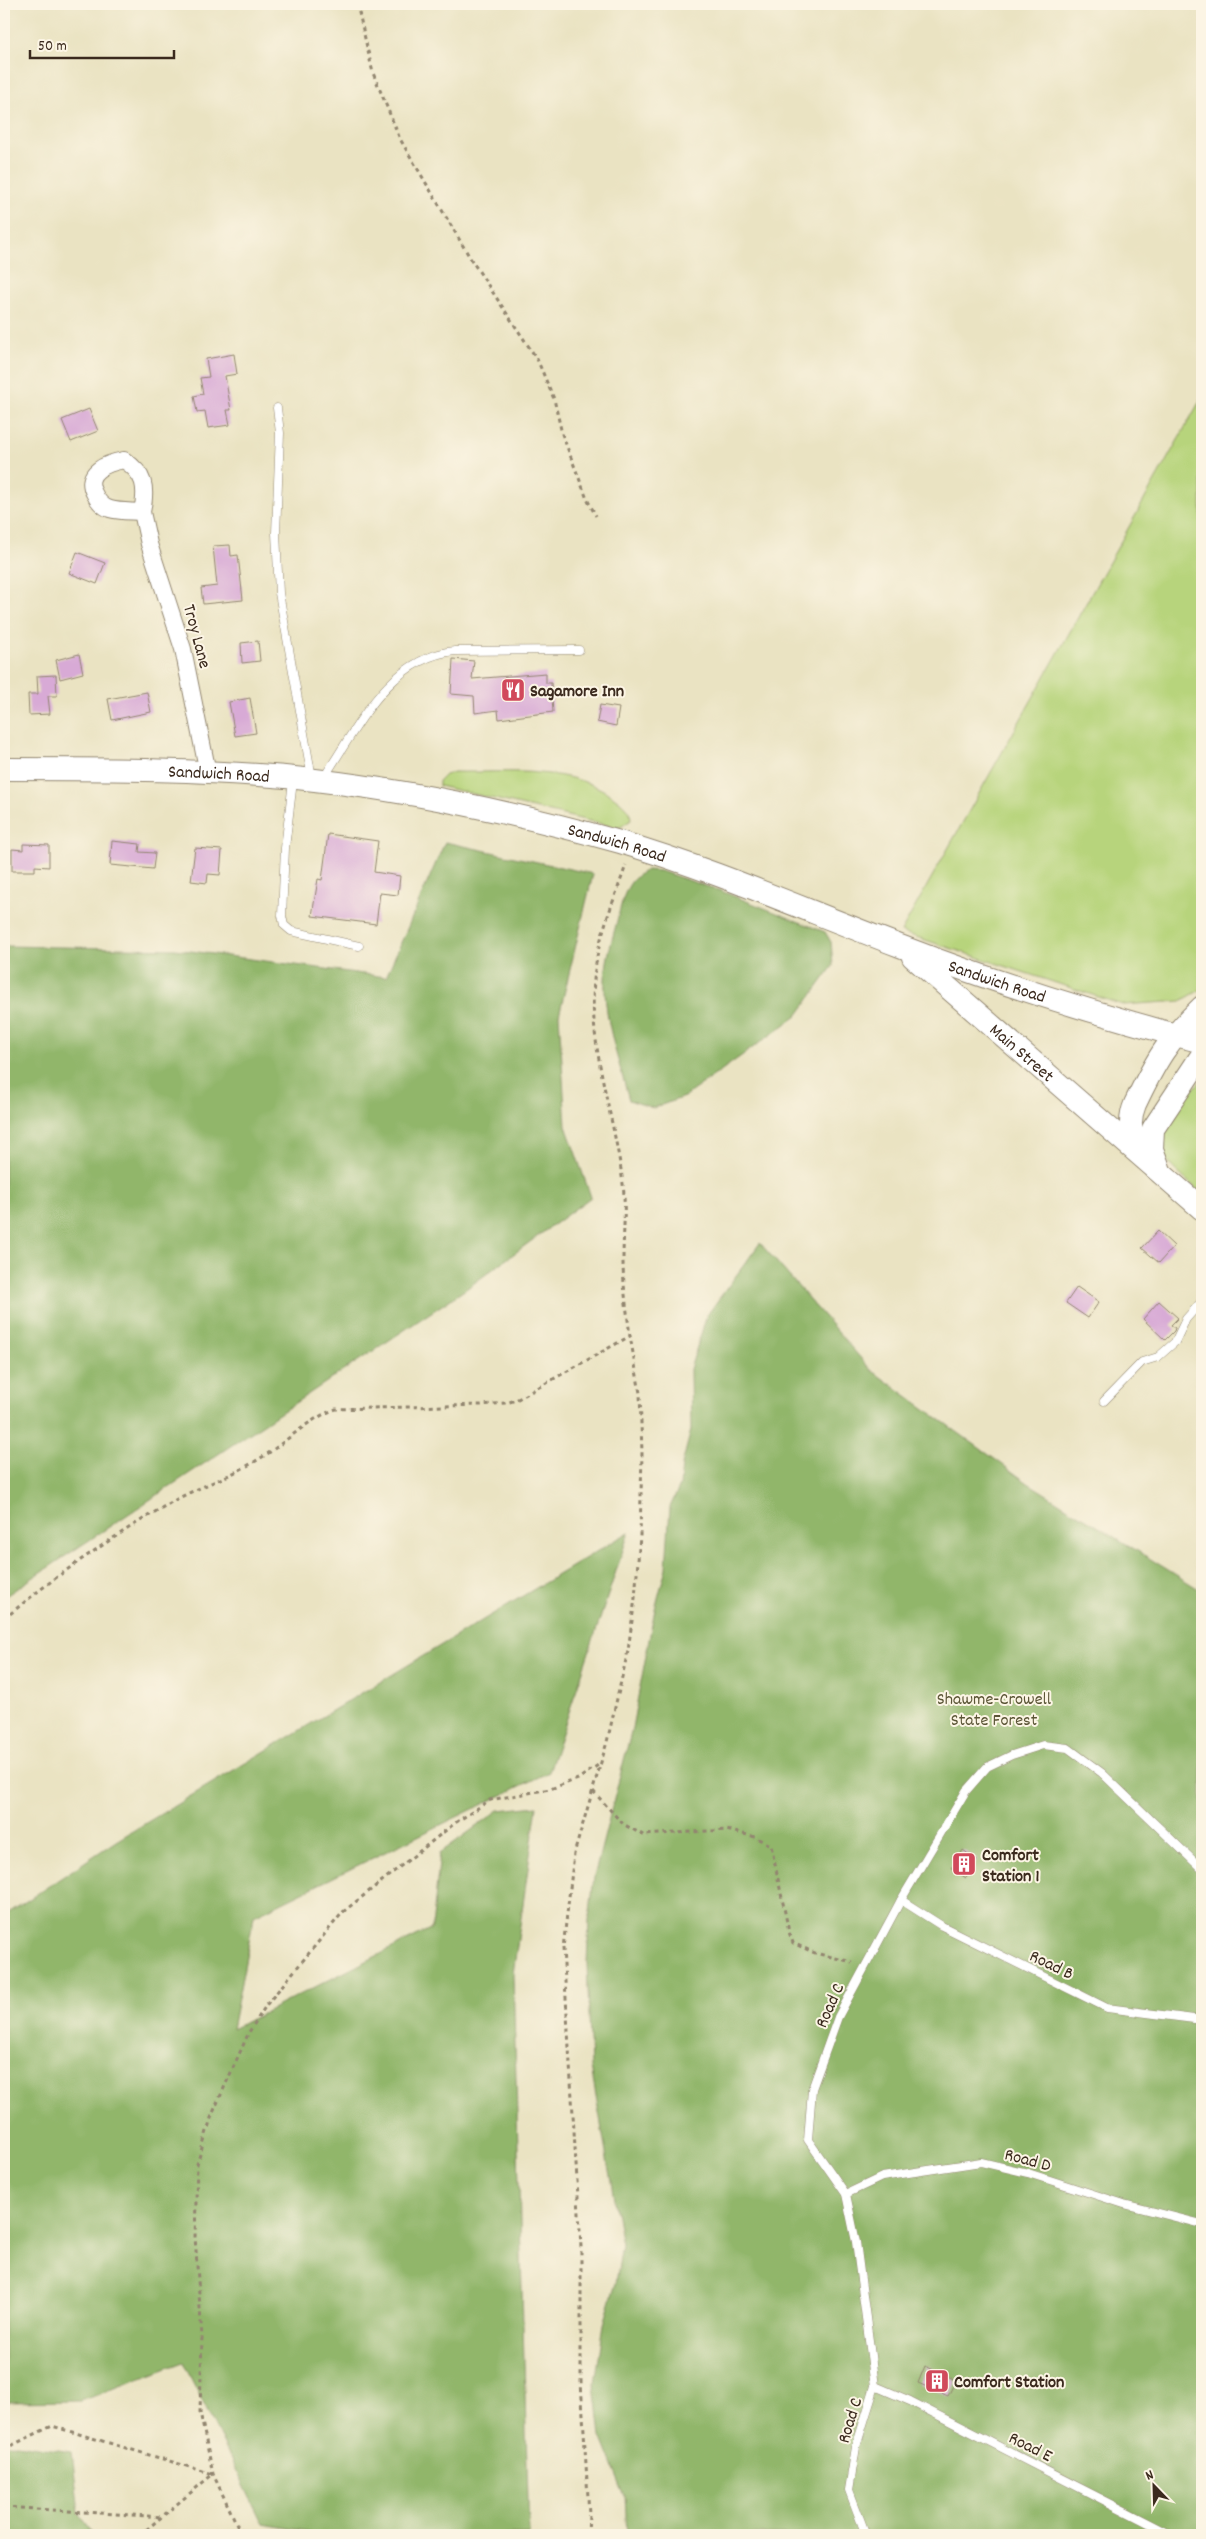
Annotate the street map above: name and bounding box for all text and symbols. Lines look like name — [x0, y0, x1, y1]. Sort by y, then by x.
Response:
scale bar — [30, 28, 174, 60]
text: 50 m — [38, 36, 67, 58]
street label: Troy Lane — [175, 602, 216, 672]
restaurant icon: Sagamore Inn — [500, 677, 526, 703]
place label: Sagamore Inn — [530, 680, 624, 705]
street label: Sandwich Road — [168, 761, 270, 791]
street label: Sandwich Road — [565, 818, 669, 871]
street label: Sandwich Road — [944, 955, 1048, 1011]
street label: Main Street — [983, 1019, 1059, 1090]
park label: Shawme-Crowell State Forest — [937, 1688, 1052, 1734]
place label: Comfort Station 1 — [982, 1844, 1039, 1890]
building icon: Comfort Station 1 — [951, 1851, 977, 1877]
street label: Road B — [1025, 1945, 1077, 1988]
street label: Road C — [810, 1980, 852, 2032]
street label: Road D — [1001, 2143, 1053, 2180]
building icon: Comfort Station — [924, 2368, 950, 2394]
place label: Comfort Station — [954, 2371, 1064, 2396]
street label: Road C — [833, 2395, 870, 2447]
street label: Road E — [1004, 2427, 1056, 2470]
north arrow — [1128, 2462, 1178, 2512]
text: N — [1143, 2465, 1157, 2486]

